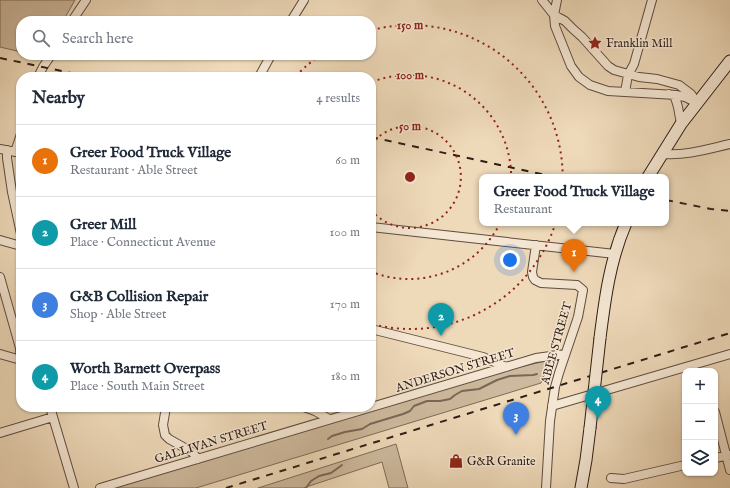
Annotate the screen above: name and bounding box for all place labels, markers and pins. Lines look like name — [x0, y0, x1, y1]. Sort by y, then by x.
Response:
place icon: Franklin Mill — [587, 35, 603, 51]
place label: Franklin Mill — [606, 36, 673, 51]
centre of rings — [403, 170, 417, 184]
pin: 1 — [561, 239, 587, 272]
pin: 2 — [428, 303, 454, 336]
pin: 4 — [585, 386, 611, 419]
pin: 3 — [503, 402, 529, 435]
shop icon: G&R Granite — [448, 453, 464, 469]
place label: G&R Granite — [467, 454, 536, 469]

